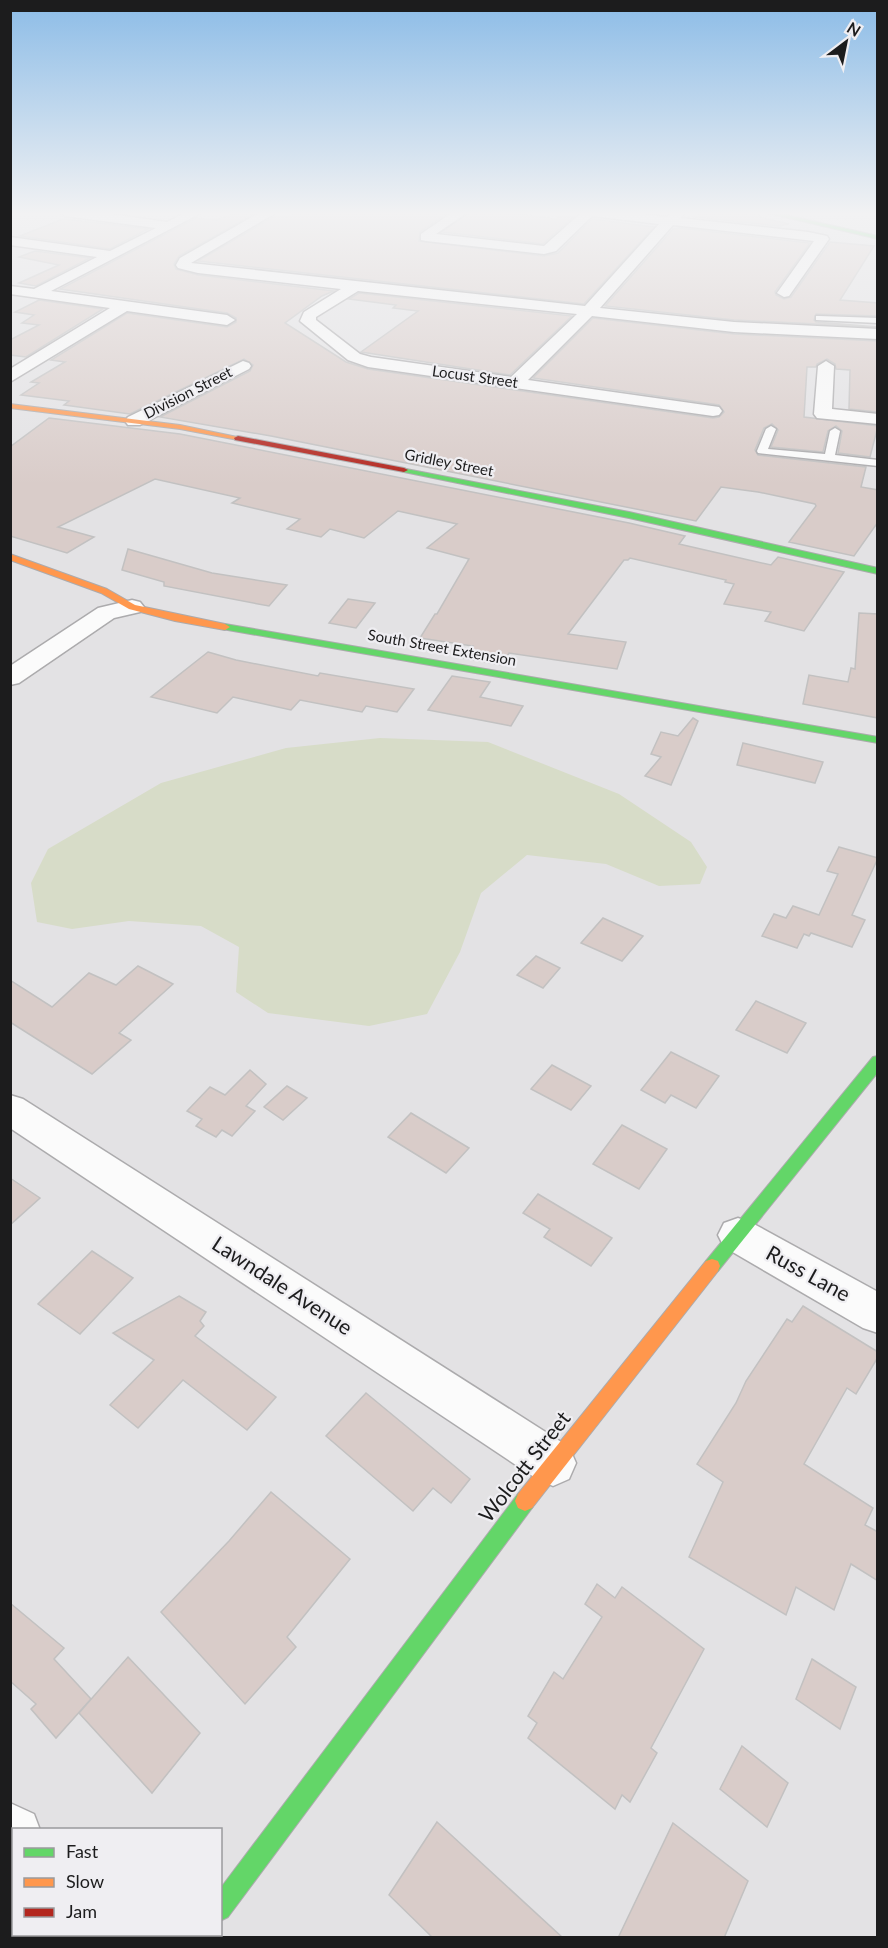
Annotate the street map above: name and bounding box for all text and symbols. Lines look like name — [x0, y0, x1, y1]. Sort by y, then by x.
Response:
north arrow — [816, 12, 876, 72]
text: N — [844, 18, 864, 40]
street label: Locust Street — [431, 361, 520, 391]
street label: Division Street — [140, 362, 235, 422]
street label: Gridley Street — [403, 445, 496, 480]
street label: South Street Extension — [366, 625, 518, 669]
street label: Lawndale Avenue — [208, 1230, 357, 1339]
street label: Russ Lane — [762, 1239, 855, 1306]
street label: Wolcott Street — [473, 1405, 575, 1527]
legend — [12, 1828, 222, 1936]
text: Fast — [66, 1840, 99, 1862]
text: Slow — [66, 1870, 104, 1892]
text: Jam — [66, 1900, 97, 1922]

